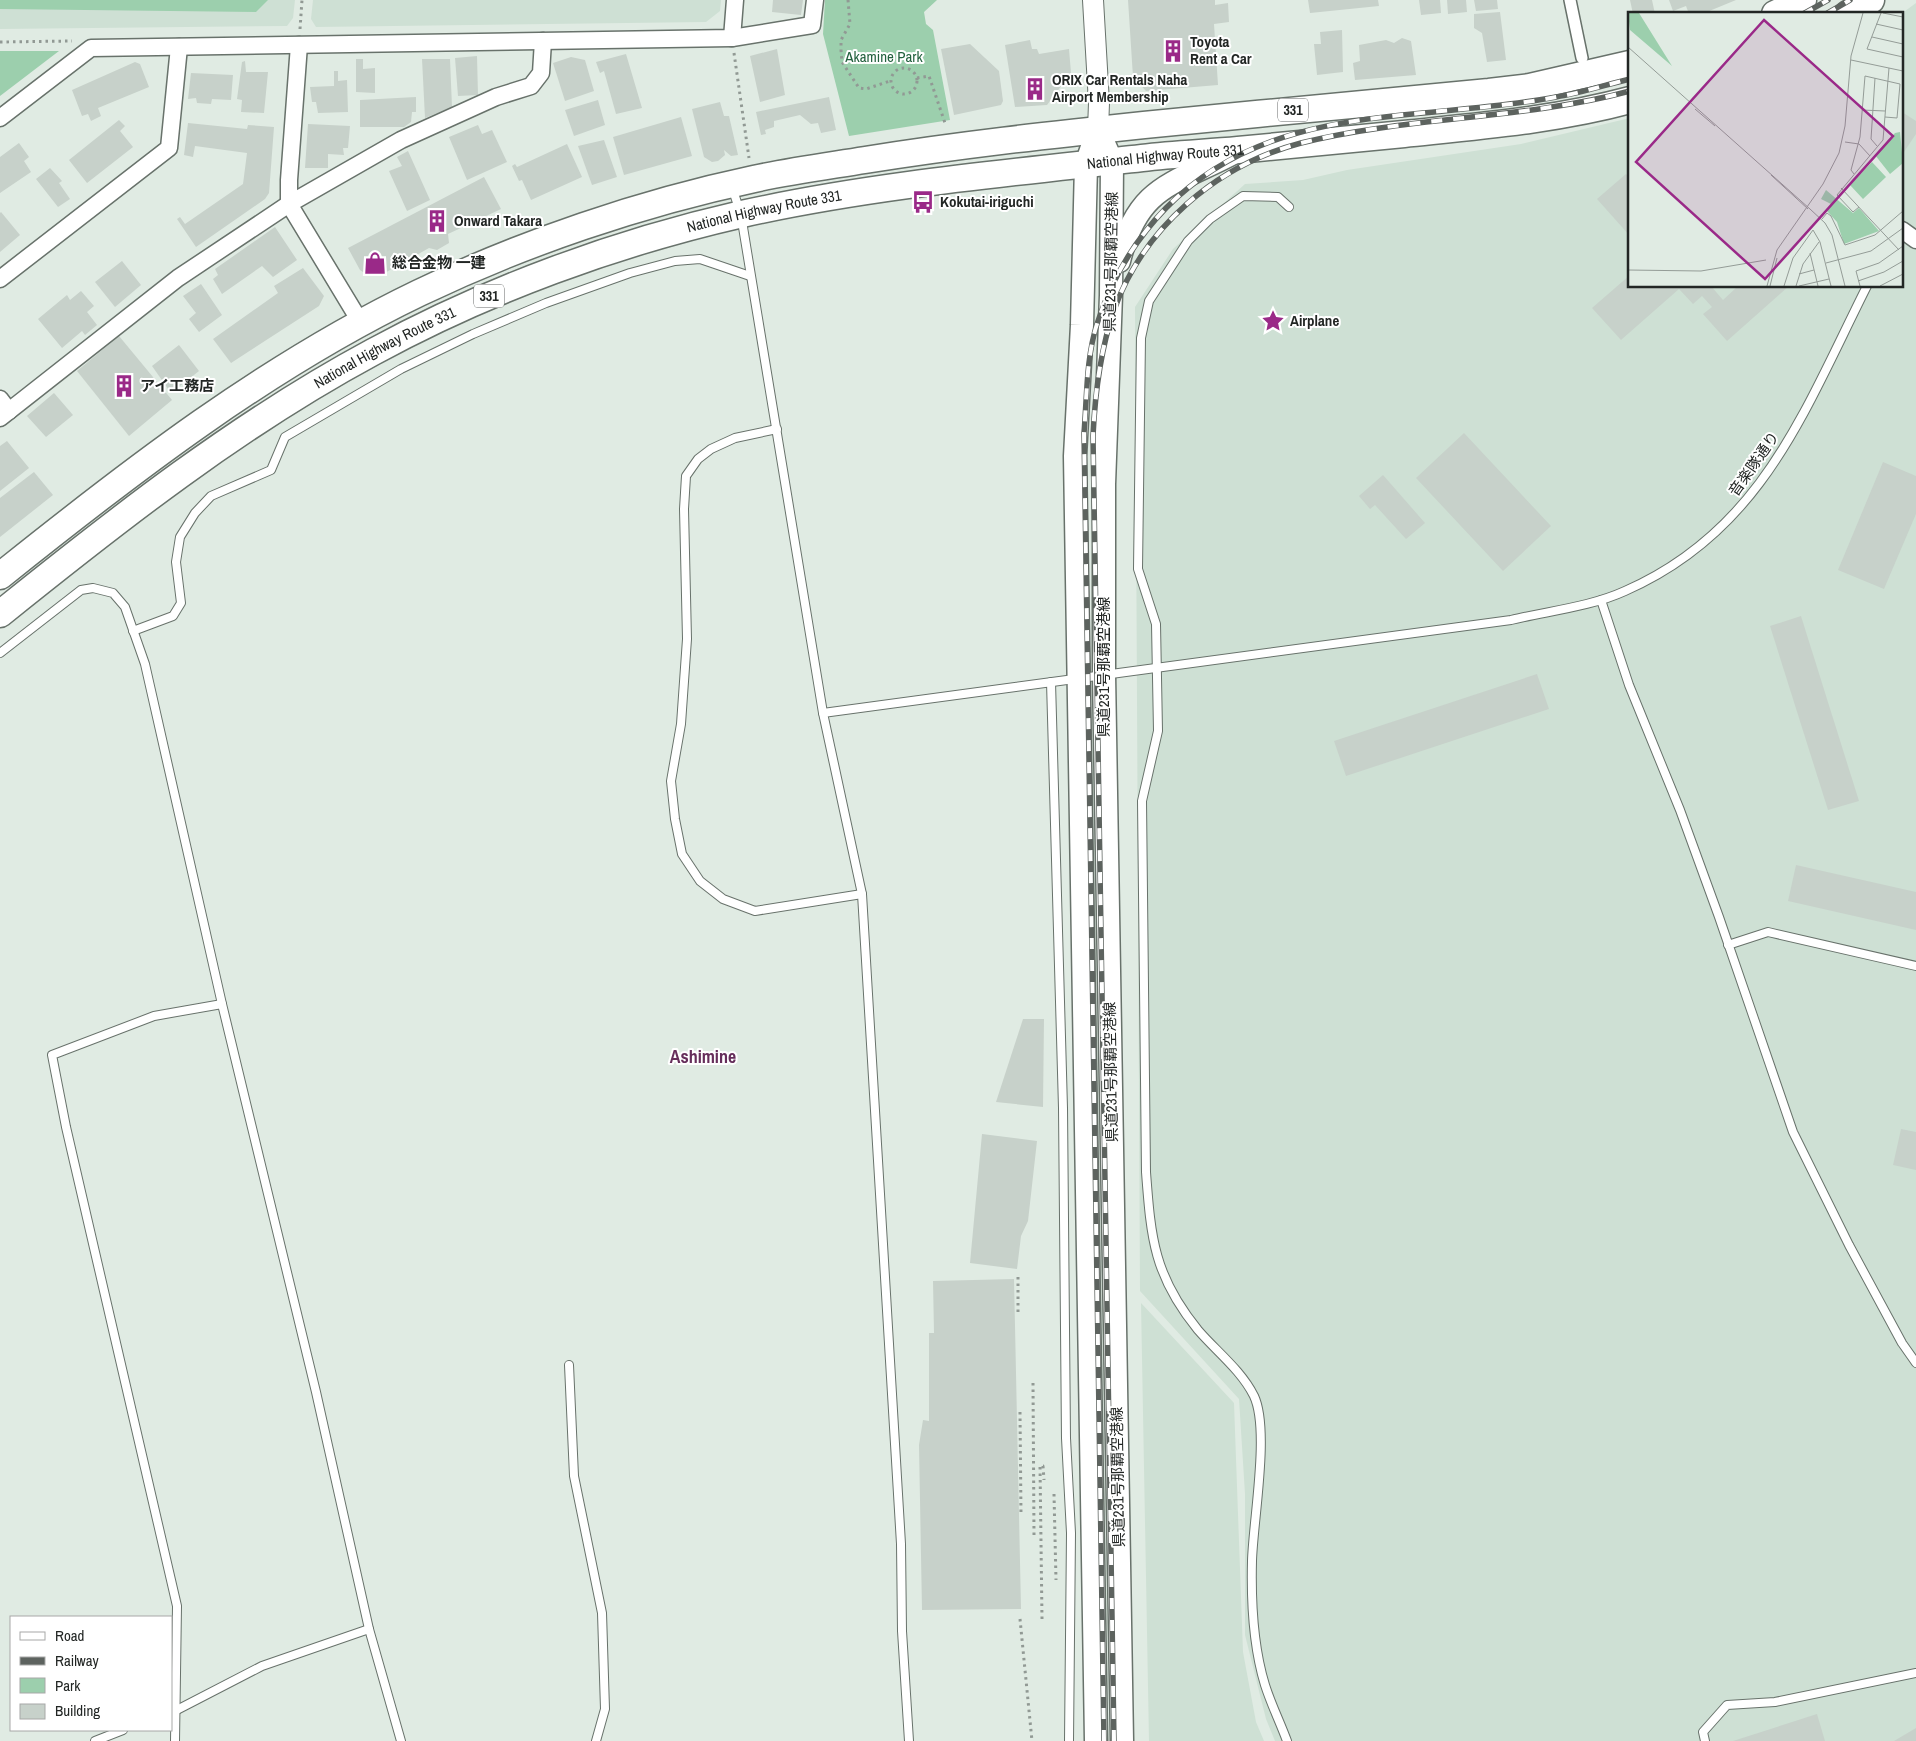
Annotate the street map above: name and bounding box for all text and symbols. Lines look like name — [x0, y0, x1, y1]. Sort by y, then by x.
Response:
inset map — [1628, 12, 1904, 288]
place label: Toyota Rent a Car — [1190, 31, 1252, 69]
building icon: Toyota Rent a Car — [1160, 38, 1186, 64]
park label: Akamine Park — [844, 46, 923, 67]
place label: ORIX Car Rentals Naha Airport Membership — [1052, 69, 1188, 107]
building icon: ORIX Car Rentals Naha Airport Membership — [1022, 76, 1048, 102]
road number: 331 — [1278, 98, 1308, 122]
street label: National Highway Route 331 — [1086, 139, 1245, 174]
street label: National Highway Route 331 — [685, 184, 843, 237]
bus stop icon: Kokutai-iriguchi — [910, 189, 936, 215]
place label: Kokutai-iriguchi — [940, 191, 1034, 212]
street label: 県道231号那覇空港線 — [1099, 192, 1122, 332]
building icon: Onward Takara — [424, 208, 450, 234]
place label: Onward Takara — [454, 210, 542, 231]
shop icon: 総合金物 一建 — [362, 250, 388, 276]
place label: 総合金物 一建 — [392, 252, 485, 273]
road number: 331 — [474, 284, 504, 308]
street label: National Highway Route 331 — [310, 301, 459, 393]
place icon: Airplane — [1260, 308, 1286, 334]
place label: Airplane — [1290, 310, 1339, 331]
building icon: アイ工務店 — [111, 373, 137, 399]
place label: アイ工務店 — [140, 375, 214, 396]
street label: 音楽隊通り — [1723, 427, 1784, 500]
street label: 県道231号那覇空港線 — [1093, 597, 1114, 737]
street label: 県道231号那覇空港線 — [1099, 1002, 1122, 1142]
district label: Ashimine — [670, 1044, 736, 1069]
street label: 県道231号那覇空港線 — [1106, 1407, 1129, 1547]
legend — [10, 1616, 172, 1731]
text: Road — [55, 1625, 84, 1646]
text: Railway — [55, 1650, 100, 1671]
text: Park — [55, 1675, 81, 1696]
text: Building — [55, 1700, 100, 1721]

